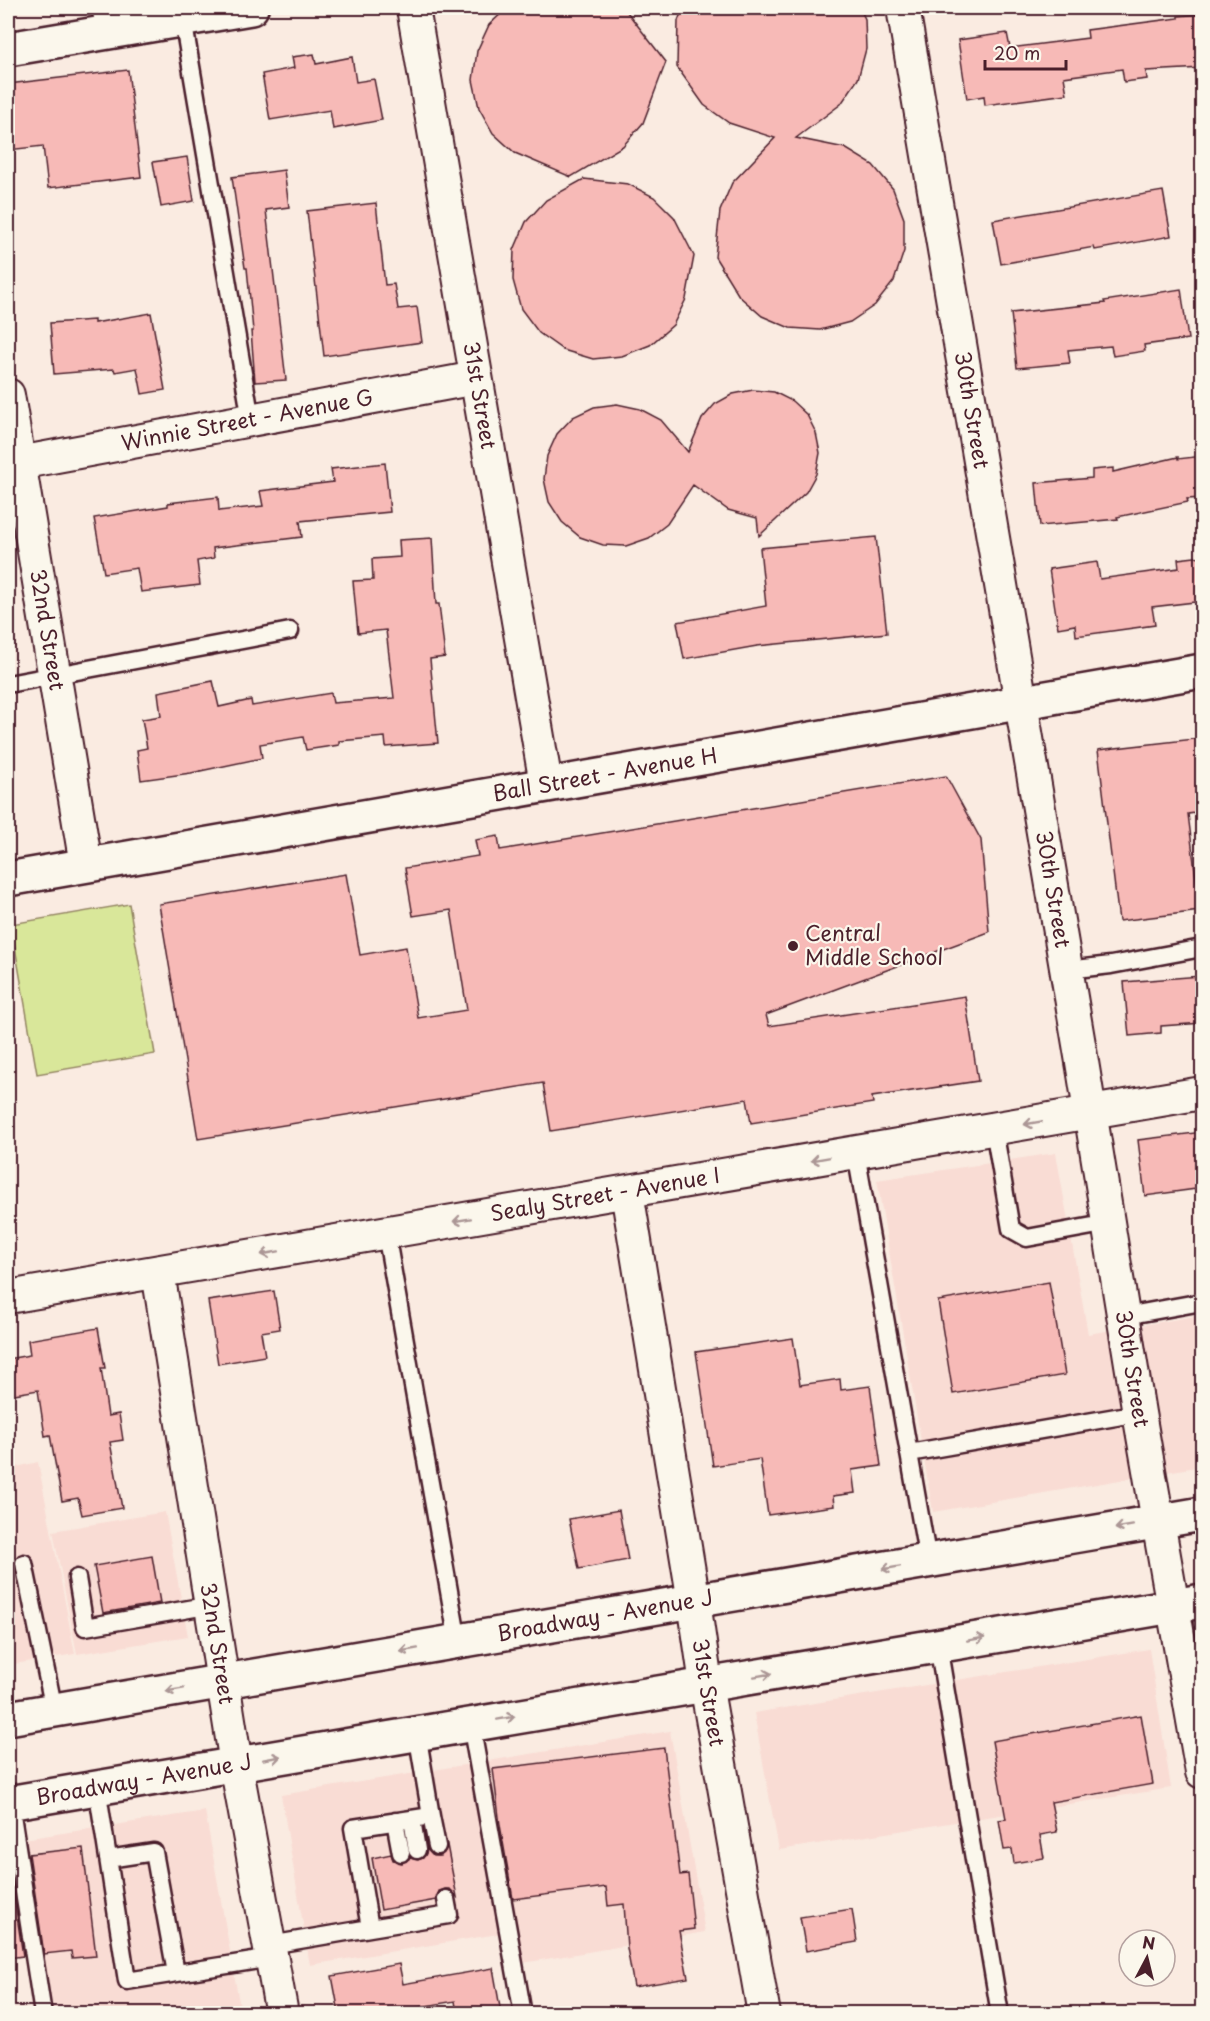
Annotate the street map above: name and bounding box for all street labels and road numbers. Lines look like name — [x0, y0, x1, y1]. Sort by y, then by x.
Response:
street label: 31st Street — [456, 339, 506, 451]
street label: 30th Street — [948, 349, 999, 471]
street label: Winnie Street - Avenue G — [118, 380, 375, 458]
street label: 32nd Street — [23, 566, 75, 693]
street label: Ball Street - Avenue H — [490, 738, 719, 808]
street label: 30th Street — [1029, 828, 1080, 950]
street label: Sealy Street - Avenue I — [488, 1158, 722, 1228]
street label: 30th Street — [1109, 1308, 1159, 1430]
street label: 32nd Street — [193, 1580, 244, 1706]
street label: Broadway - Avenue J — [495, 1580, 715, 1648]
street label: 31st Street — [686, 1636, 735, 1749]
street label: Broadway - Avenue J — [33, 1744, 254, 1812]

